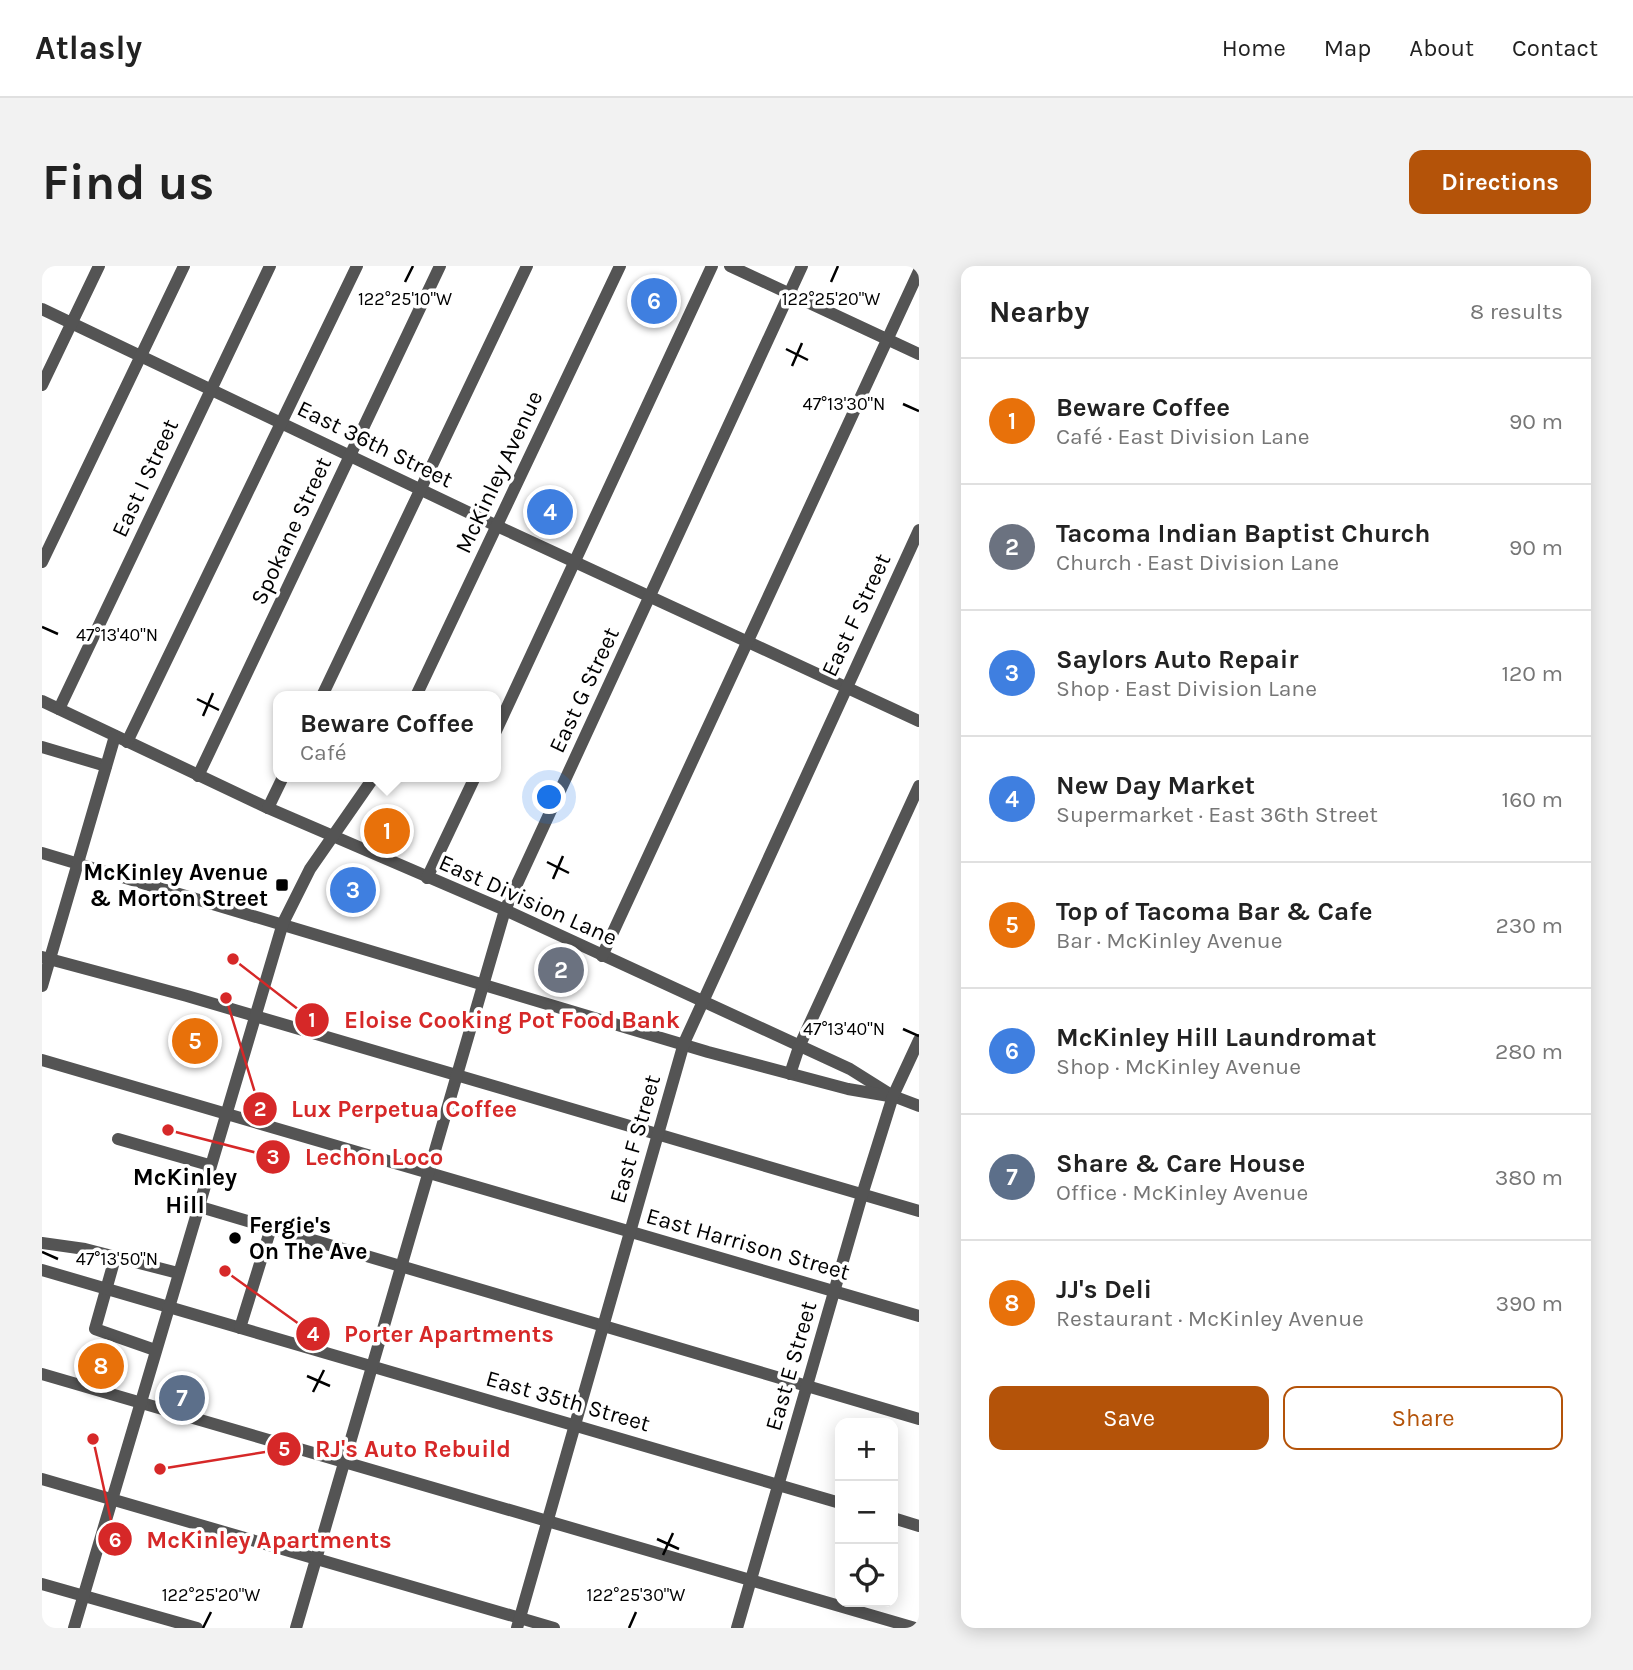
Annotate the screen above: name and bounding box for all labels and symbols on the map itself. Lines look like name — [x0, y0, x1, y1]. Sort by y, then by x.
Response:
pin: 6 — [631, 275, 677, 327]
text: 122°25'10"W — [358, 288, 452, 310]
text: 122°25'20"W — [782, 288, 880, 310]
street label: McKinley Avenue — [450, 386, 548, 558]
text: 47°13'30"N — [803, 393, 885, 415]
street label: East 36th Street — [293, 395, 457, 493]
street label: East I Street — [106, 415, 184, 541]
street label: Spokane Street — [245, 453, 337, 609]
pin: 4 — [527, 486, 573, 538]
street label: East F Street — [816, 549, 896, 681]
street label: East G Street — [543, 623, 625, 757]
text: 47°13'40"N — [76, 624, 158, 646]
your location — [532, 780, 566, 814]
pin: 1 — [364, 805, 410, 857]
street label: East Division Lane — [435, 849, 621, 951]
place label: McKinley Avenue & Morton Street — [83, 859, 268, 912]
pin: 3 — [330, 864, 376, 916]
marker: McKinley Avenue & Morton Street — [274, 877, 290, 893]
pin: 2 — [538, 944, 584, 996]
callout: Eloise Cooking Pot Food Bank — [295, 997, 694, 1042]
text: Eloise Cooking Pot Food Bank — [344, 1006, 680, 1034]
text: 1 — [308, 1008, 316, 1032]
pin: 5 — [172, 1015, 218, 1067]
text: 47°13'40"N — [803, 1018, 885, 1040]
street label: East F Street — [604, 1071, 666, 1206]
callout: Lux Perpetua Coffee — [242, 1086, 531, 1131]
text: Lux Perpetua Coffee — [291, 1095, 517, 1123]
text: 2 — [254, 1097, 266, 1121]
callout: Lechon Loco — [255, 1134, 457, 1179]
text: Lechon Loco — [305, 1143, 443, 1171]
text: 3 — [266, 1145, 280, 1169]
district label: McKinley Hill — [133, 1163, 237, 1219]
street label: East Harrison Street — [643, 1202, 853, 1286]
place label: Fergie's On The Ave — [249, 1212, 367, 1265]
marker: Fergie's On The Ave — [227, 1230, 243, 1246]
text: 47°13'50"N — [76, 1248, 158, 1270]
street label: East E Street — [760, 1298, 822, 1434]
callout: Porter Apartments — [296, 1311, 568, 1356]
text: Porter Apartments — [344, 1320, 554, 1348]
text: 4 — [307, 1322, 320, 1346]
pin: 8 — [78, 1340, 124, 1392]
street label: East 35th Street — [483, 1365, 654, 1437]
pin: 7 — [159, 1372, 205, 1424]
callout: RJ's Auto Rebuild — [266, 1426, 525, 1471]
text: RJ's Auto Rebuild — [315, 1435, 511, 1463]
text: 5 — [278, 1437, 290, 1461]
callout: McKinley Apartments — [97, 1517, 406, 1562]
text: McKinley Apartments — [146, 1526, 392, 1554]
text: 6 — [109, 1528, 121, 1552]
text: 122°25'20"W — [162, 1584, 260, 1606]
text: 122°25'30"W — [587, 1584, 685, 1606]

